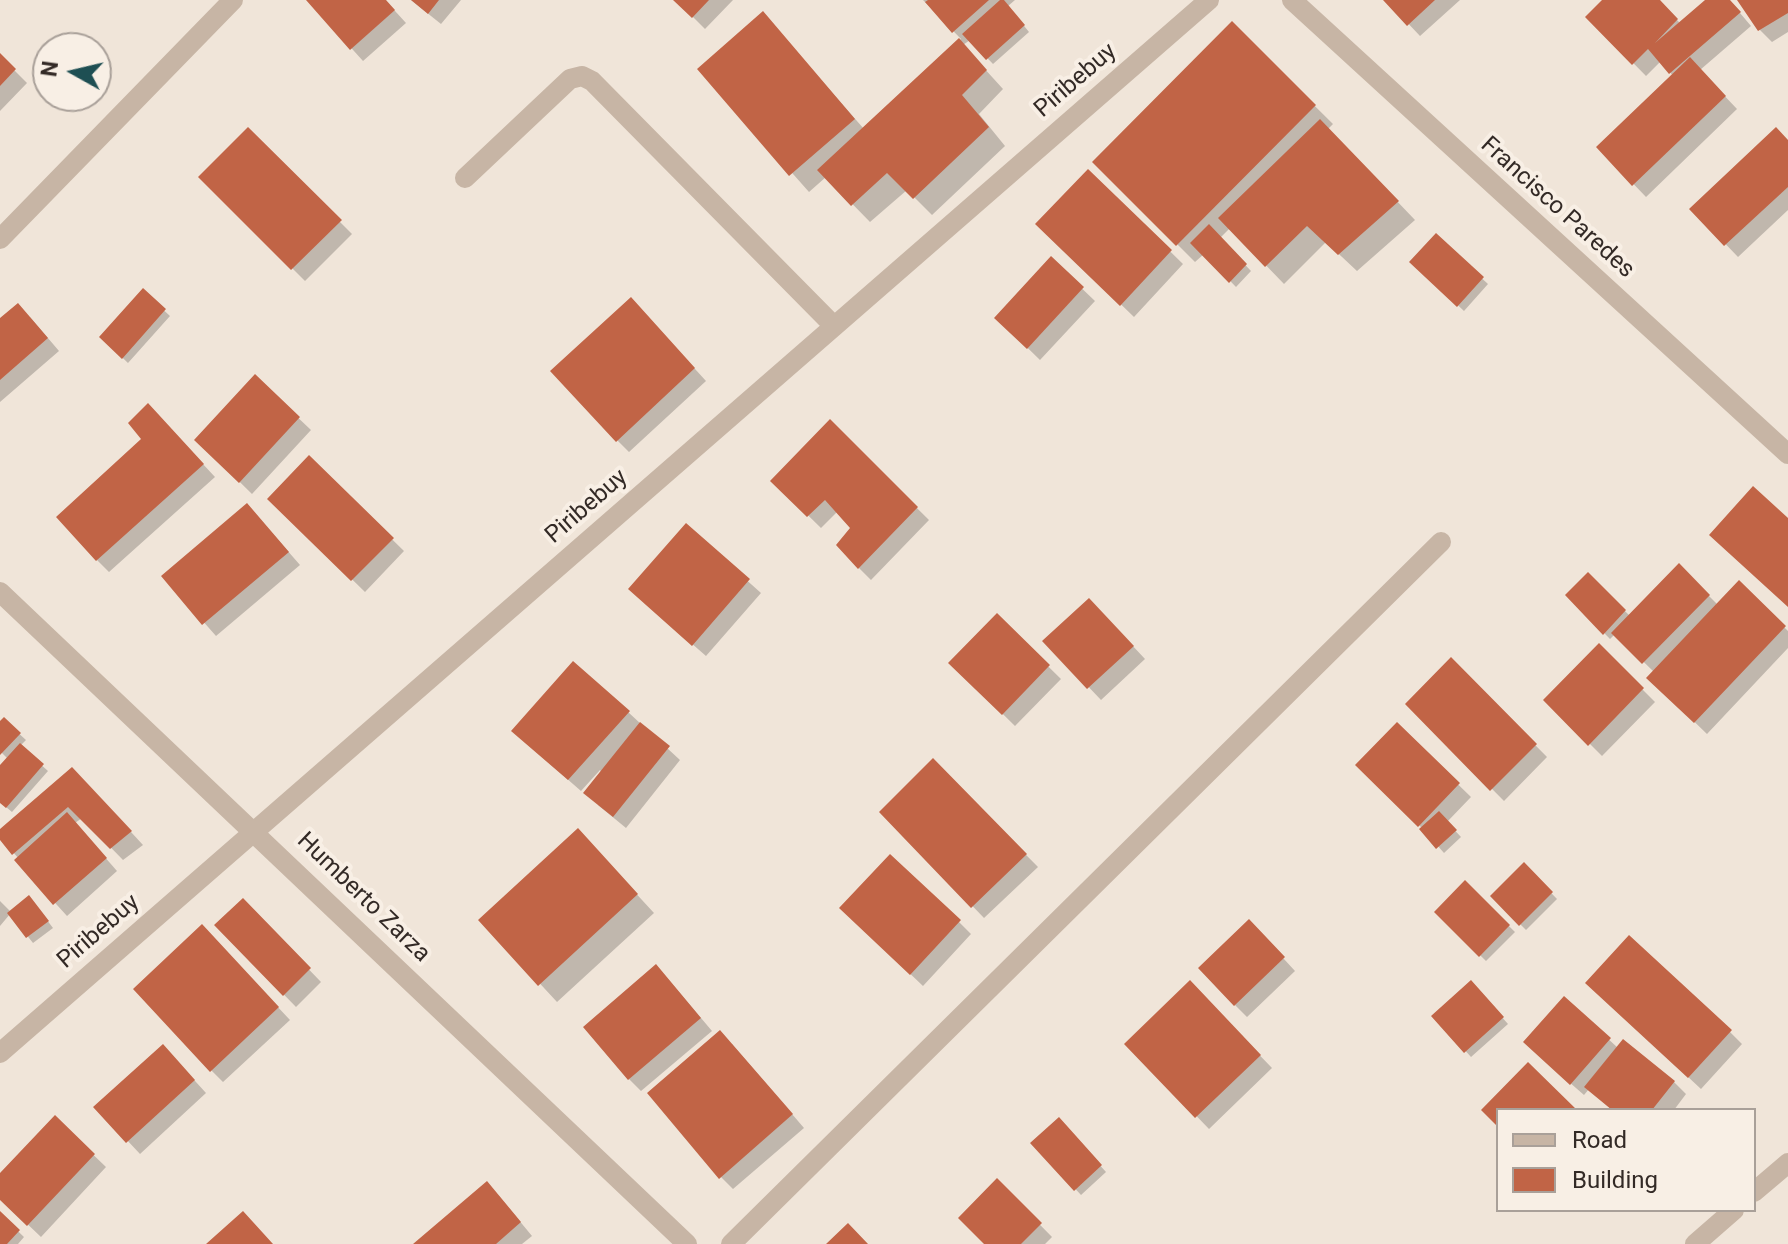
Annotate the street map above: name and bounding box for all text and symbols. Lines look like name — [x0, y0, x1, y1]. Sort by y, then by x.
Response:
north arrow — [32, 32, 112, 112]
street label: Piribebuy — [1029, 38, 1123, 124]
text: N — [36, 59, 63, 78]
street label: Francisco Paredes — [1474, 131, 1640, 285]
street label: Piribebuy — [540, 464, 634, 550]
street label: Humberto Zarza — [290, 827, 436, 969]
street label: Piribebuy — [52, 889, 146, 975]
legend — [1496, 1108, 1756, 1212]
text: Road — [1572, 1126, 1627, 1154]
text: Building — [1572, 1166, 1658, 1194]

